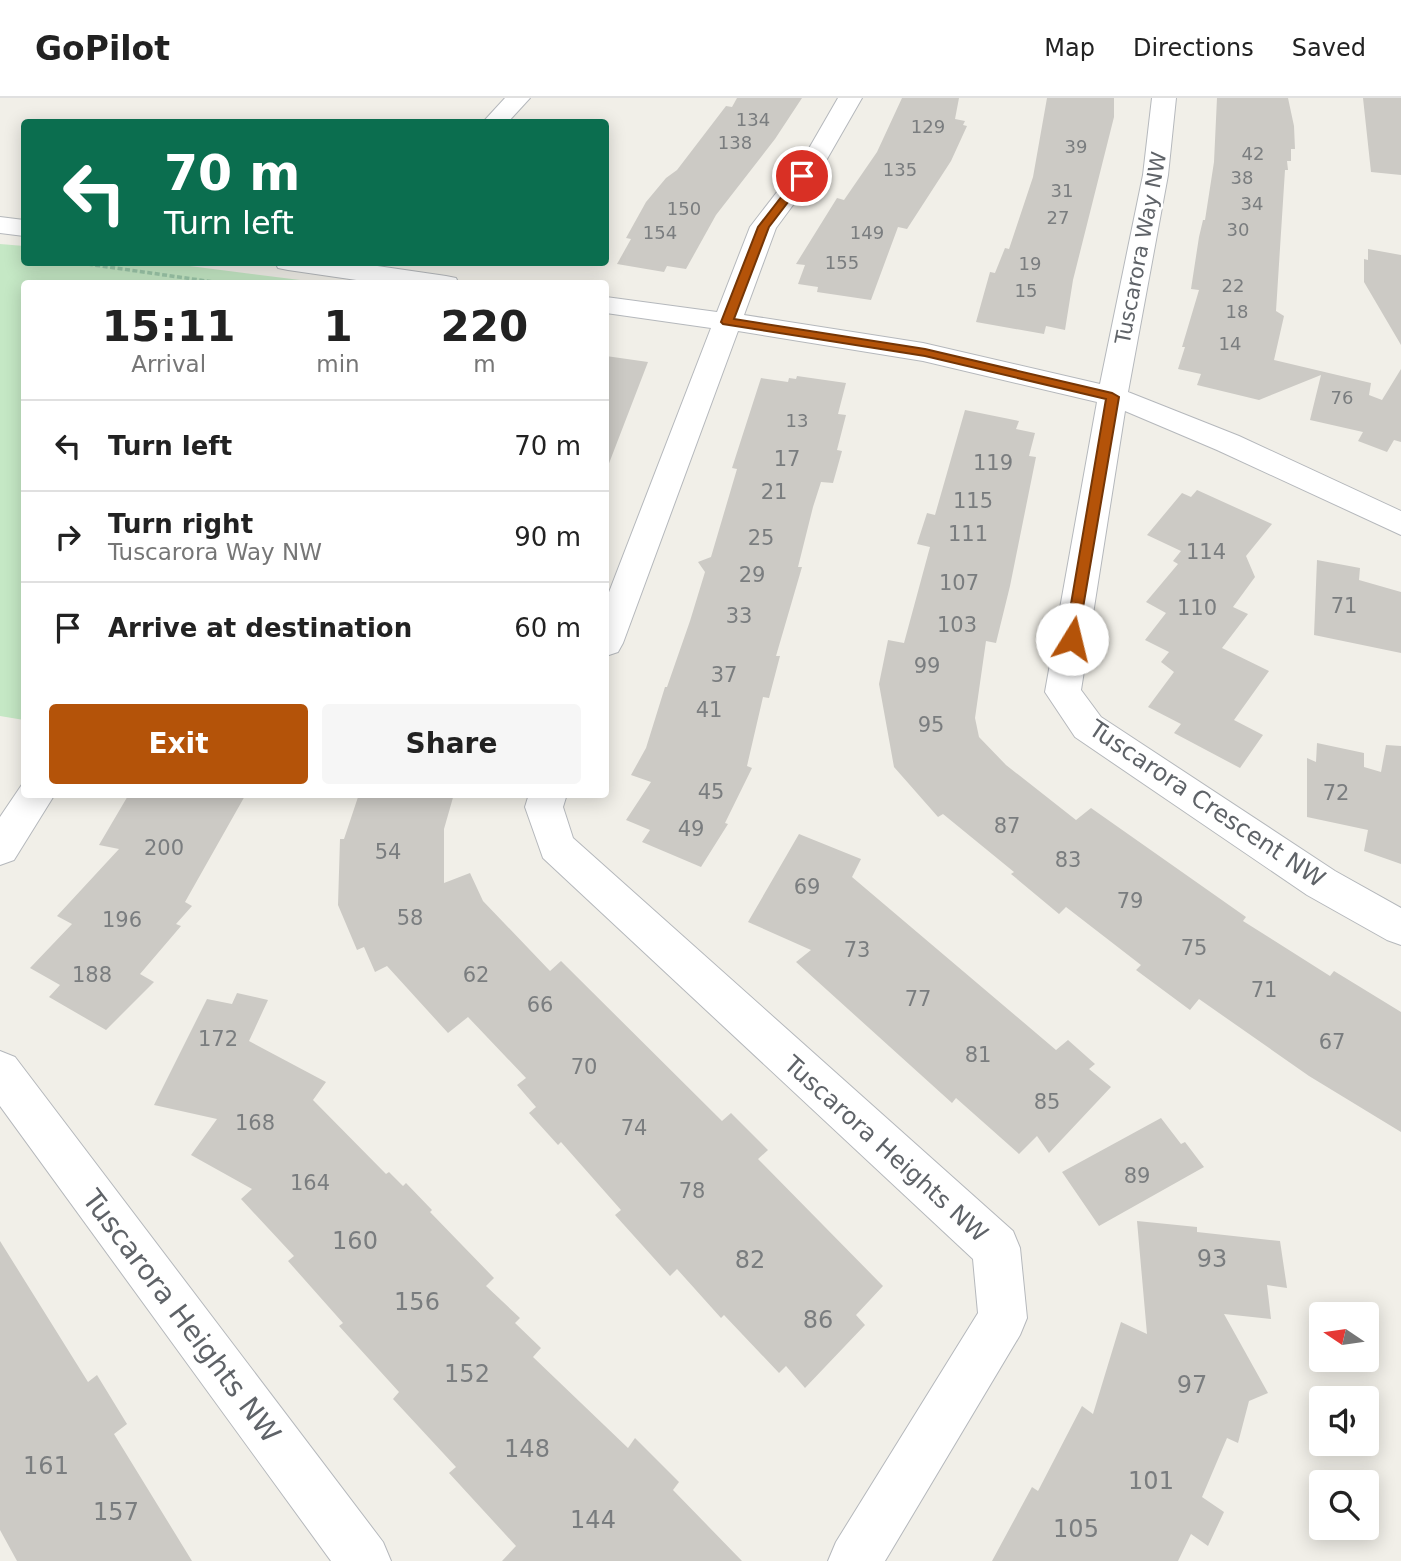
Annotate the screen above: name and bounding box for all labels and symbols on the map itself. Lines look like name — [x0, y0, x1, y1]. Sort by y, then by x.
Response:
house number: 134 — [736, 109, 770, 130]
house number: 129 — [911, 116, 945, 137]
house number: 138 — [718, 132, 752, 153]
house number: 39 — [1065, 136, 1087, 157]
house number: 42 — [1242, 143, 1264, 164]
pin — [772, 146, 832, 206]
street label: Tuscarora Way NW — [1110, 150, 1171, 347]
house number: 135 — [883, 159, 917, 180]
house number: 38 — [1231, 167, 1253, 188]
house number: 31 — [1051, 180, 1073, 201]
house number: 34 — [1241, 193, 1263, 214]
house number: 150 — [667, 198, 701, 219]
house number: 27 — [1047, 207, 1069, 228]
house number: 30 — [1227, 219, 1249, 240]
house number: 154 — [643, 222, 677, 243]
house number: 149 — [850, 222, 884, 243]
house number: 155 — [825, 252, 859, 273]
house number: 19 — [1019, 253, 1041, 274]
house number: 22 — [1222, 275, 1244, 296]
house number: 15 — [1015, 280, 1037, 301]
house number: 18 — [1226, 301, 1248, 322]
house number: 14 — [1219, 333, 1241, 354]
house number: 76 — [1331, 387, 1353, 408]
house number: 13 — [786, 410, 808, 431]
house number: 17 — [774, 447, 800, 471]
house number: 119 — [973, 451, 1013, 475]
house number: 21 — [761, 480, 787, 504]
house number: 115 — [953, 489, 993, 513]
house number: 111 — [948, 522, 988, 546]
house number: 25 — [748, 526, 774, 550]
house number: 114 — [1186, 540, 1226, 564]
house number: 29 — [739, 563, 765, 587]
house number: 107 — [939, 571, 979, 595]
house number: 71 — [1331, 594, 1357, 618]
house number: 110 — [1177, 596, 1217, 620]
position arrow — [1035, 602, 1109, 676]
house number: 33 — [726, 604, 752, 628]
house number: 103 — [937, 613, 977, 637]
house number: 99 — [914, 654, 940, 678]
house number: 37 — [711, 663, 737, 687]
house number: 41 — [696, 698, 722, 722]
house number: 95 — [918, 713, 944, 737]
street label: Tuscarora Crescent NW — [1083, 714, 1330, 893]
house number: 45 — [698, 780, 724, 804]
house number: 72 — [1323, 781, 1349, 805]
house number: 87 — [994, 814, 1020, 838]
house number: 49 — [678, 817, 704, 841]
house number: 200 — [144, 836, 184, 860]
house number: 54 — [375, 840, 401, 864]
house number: 83 — [1055, 848, 1081, 872]
house number: 69 — [794, 875, 820, 899]
house number: 79 — [1117, 889, 1143, 913]
house number: 58 — [397, 906, 423, 930]
house number: 196 — [102, 908, 142, 932]
house number: 75 — [1181, 936, 1207, 960]
house number: 73 — [844, 938, 870, 962]
house number: 188 — [72, 963, 112, 987]
house number: 62 — [463, 963, 489, 987]
house number: 71 — [1251, 978, 1277, 1002]
house number: 77 — [905, 987, 931, 1011]
house number: 66 — [527, 993, 553, 1017]
house number: 172 — [198, 1027, 238, 1051]
house number: 67 — [1319, 1030, 1345, 1054]
house number: 81 — [965, 1043, 991, 1067]
street label: Tuscarora Heights NW — [778, 1050, 993, 1248]
house number: 70 — [571, 1055, 597, 1079]
house number: 85 — [1034, 1090, 1060, 1114]
house number: 168 — [235, 1111, 275, 1135]
house number: 74 — [621, 1116, 647, 1140]
house number: 89 — [1124, 1164, 1150, 1188]
house number: 164 — [290, 1171, 330, 1195]
house number: 78 — [679, 1179, 705, 1203]
street label: Tuscarora Heights NW — [75, 1183, 287, 1449]
house number: 160 — [332, 1227, 378, 1255]
house number: 93 — [1197, 1245, 1227, 1273]
house number: 82 — [735, 1246, 765, 1274]
house number: 156 — [394, 1288, 440, 1316]
north arrow — [1309, 1302, 1379, 1372]
house number: 86 — [803, 1306, 833, 1334]
house number: 152 — [444, 1360, 490, 1388]
house number: 97 — [1177, 1371, 1207, 1399]
house number: 148 — [504, 1435, 550, 1463]
house number: 161 — [23, 1452, 69, 1480]
house number: 101 — [1128, 1467, 1174, 1495]
house number: 157 — [93, 1498, 139, 1526]
house number: 144 — [570, 1506, 616, 1534]
house number: 105 — [1053, 1515, 1099, 1543]

